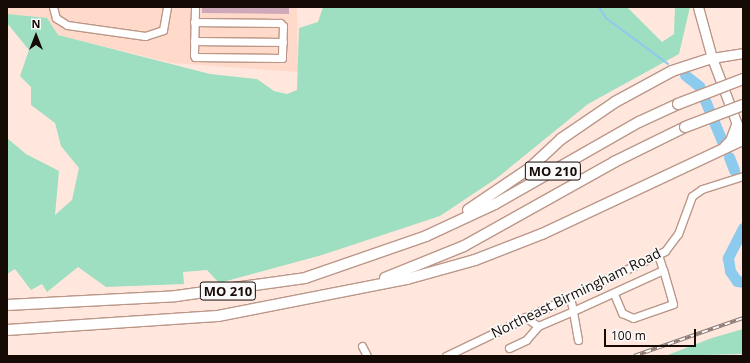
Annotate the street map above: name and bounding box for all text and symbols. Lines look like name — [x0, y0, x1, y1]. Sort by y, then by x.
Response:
north arrow — [16, 16, 56, 56]
text: N — [32, 16, 40, 31]
road number: MO 210 — [524, 160, 582, 182]
street label: Northeast Birmingham Road — [488, 245, 664, 341]
road number: MO 210 — [199, 280, 257, 302]
scale bar — [606, 321, 698, 347]
text: 100 m — [611, 327, 646, 344]

